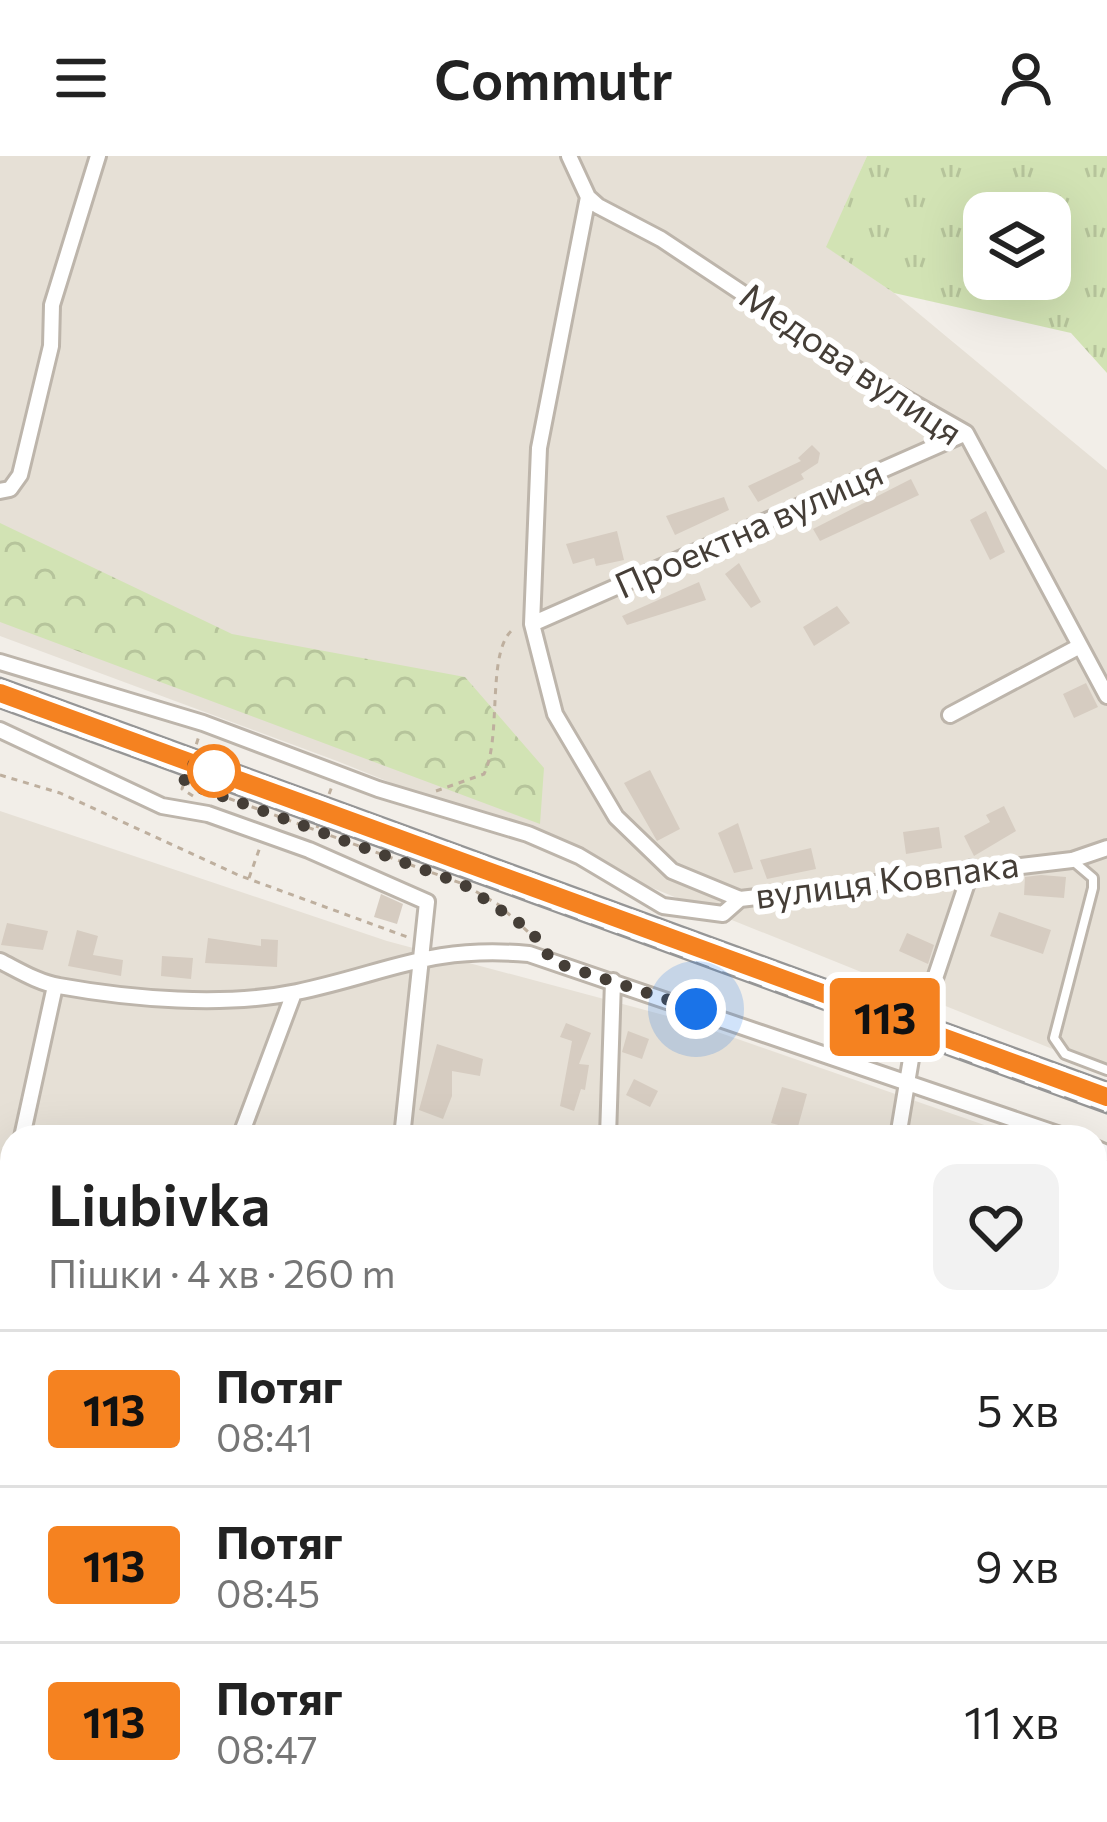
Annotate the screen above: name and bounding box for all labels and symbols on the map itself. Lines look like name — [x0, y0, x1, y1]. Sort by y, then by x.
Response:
street label: Медова вулиця — [733, 272, 972, 453]
street label: Проектна вулиця — [608, 448, 889, 606]
unlabelled marker — [189, 746, 239, 796]
street label: вулиця Ковпака — [752, 840, 1021, 916]
line badge: 113 — [816, 978, 954, 1056]
your location — [666, 979, 726, 1039]

